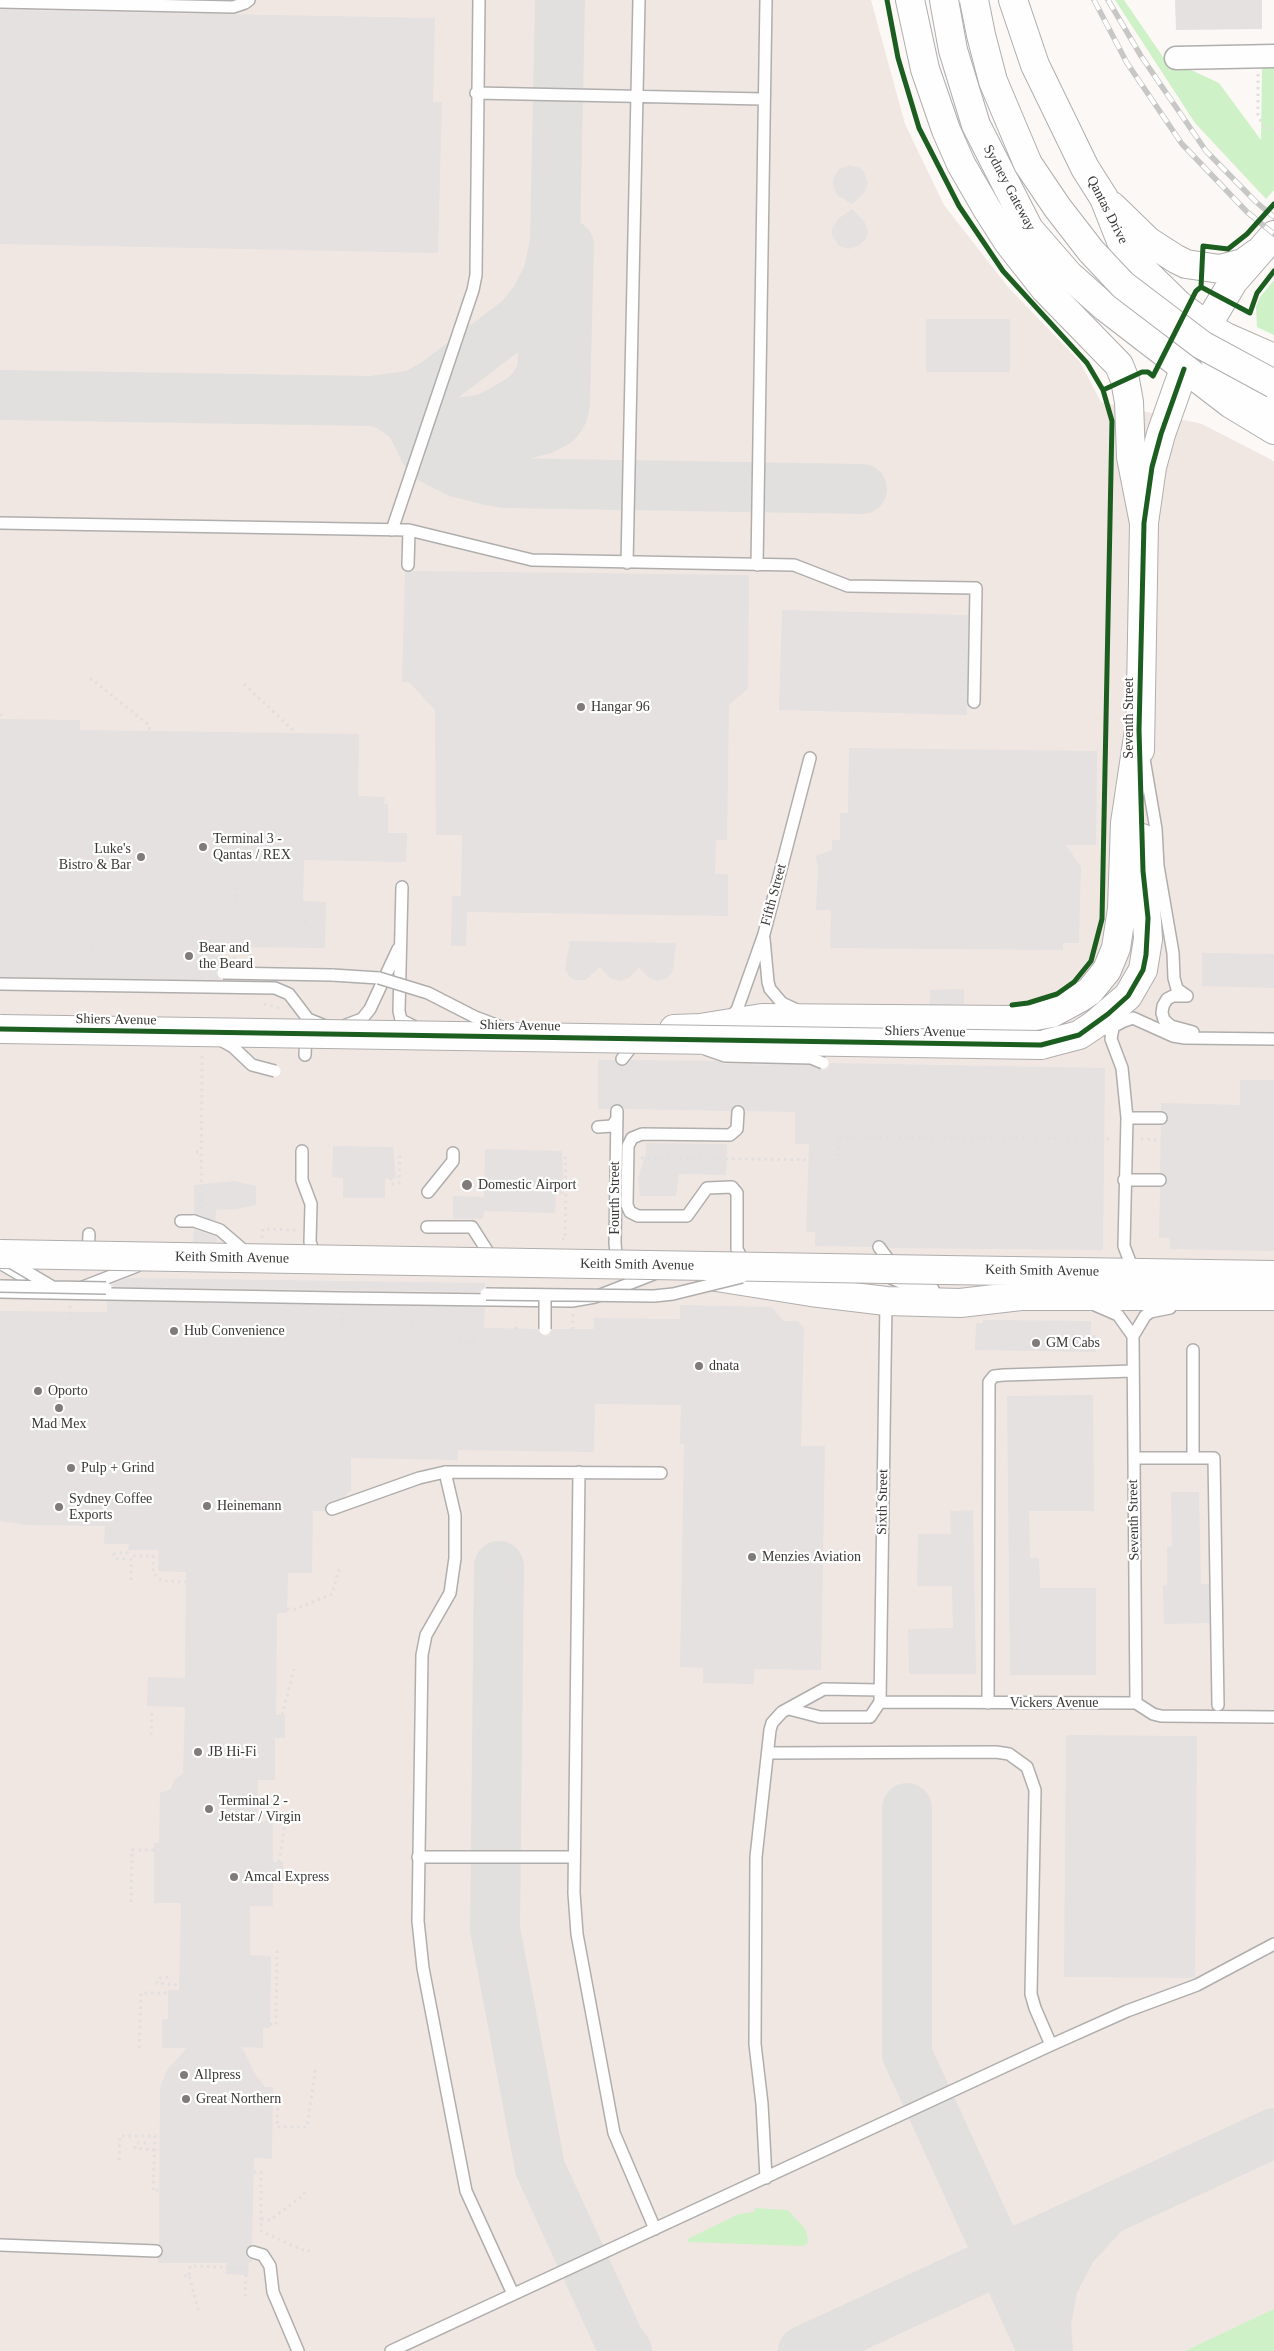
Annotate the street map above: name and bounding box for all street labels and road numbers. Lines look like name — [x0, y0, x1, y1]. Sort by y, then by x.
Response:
street label: Sydney Gateway — [979, 142, 1039, 234]
street label: Qantas Drive — [1083, 173, 1131, 247]
street label: Seventh Street — [1121, 677, 1137, 759]
street label: Fifth Street — [758, 862, 790, 928]
street label: Shiers Avenue — [75, 1011, 157, 1029]
street label: Shiers Avenue — [479, 1017, 561, 1035]
street label: Shiers Avenue — [884, 1023, 966, 1041]
street label: Fourth Street — [607, 1161, 623, 1235]
street label: Keith Smith Avenue — [175, 1249, 289, 1267]
street label: Keith Smith Avenue — [580, 1256, 694, 1274]
street label: Keith Smith Avenue — [985, 1262, 1099, 1280]
street label: Sixth Street — [874, 1469, 892, 1535]
street label: Seventh Street — [1125, 1479, 1143, 1561]
street label: Vickers Avenue — [1010, 1695, 1098, 1711]

